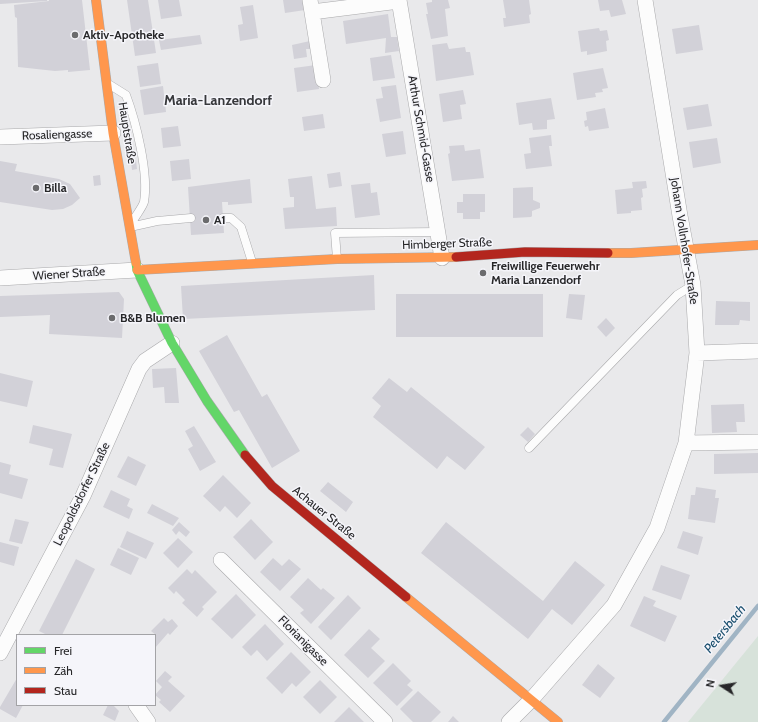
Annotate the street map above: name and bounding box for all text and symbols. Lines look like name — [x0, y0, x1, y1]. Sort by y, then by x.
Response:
place label: Aktiv-Apotheke — [83, 28, 164, 42]
marker: Aktiv-Apotheke — [70, 30, 80, 40]
street label: Arthur Schmid-Gasse — [405, 74, 437, 184]
district label: Maria-Lanzendorf — [164, 93, 272, 109]
street label: Hauptstraße — [115, 101, 139, 165]
street label: Rosaliengasse — [22, 127, 92, 143]
street label: Johann Vollnhofer-Straße — [667, 177, 701, 305]
place label: Billa — [44, 181, 67, 195]
marker: Billa — [31, 183, 41, 193]
place label: A1 — [214, 213, 226, 227]
marker: A1 — [201, 215, 211, 225]
street label: Himberger Straße — [402, 235, 492, 253]
place label: Freiwillige Feuerwehr Maria Lanzendorf — [491, 259, 600, 287]
street label: Wiener Straße — [32, 264, 106, 284]
marker: Freiwillige Feuerwehr Maria Lanzendorf — [478, 268, 488, 278]
place label: B&B Blumen — [120, 311, 186, 325]
marker: B&B Blumen — [107, 313, 117, 323]
street label: Leopoldsdorfer Straße — [51, 440, 113, 548]
street label: Achauer Straße — [289, 483, 359, 543]
water label: Petersbach — [701, 602, 749, 656]
street label: Florianigasse — [275, 613, 331, 669]
legend — [16, 634, 156, 706]
text: Frei — [54, 643, 72, 658]
text: Zäh — [54, 663, 73, 678]
north arrow — [702, 666, 742, 706]
text: N — [703, 678, 718, 689]
text: Stau — [54, 683, 77, 698]

